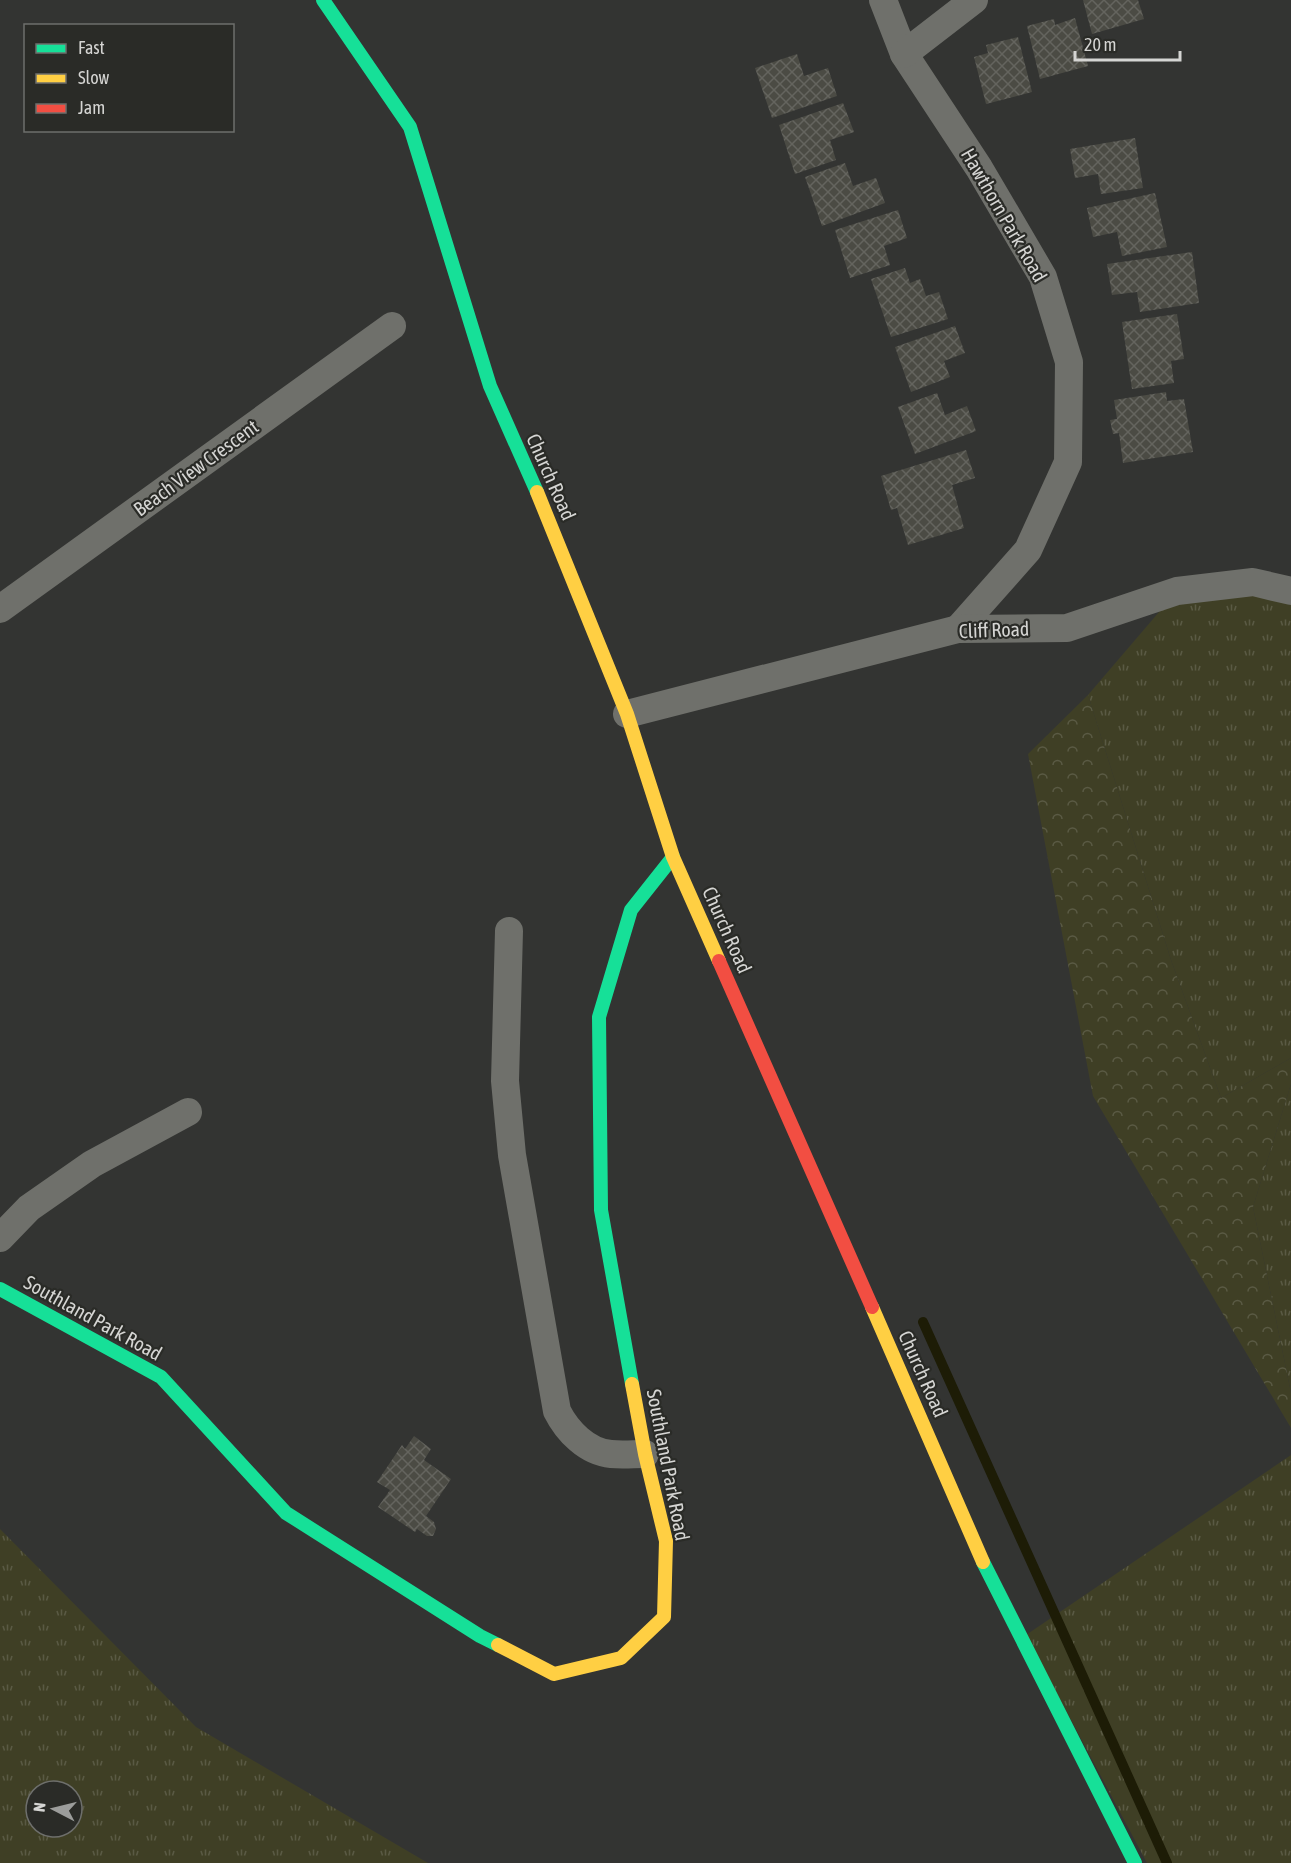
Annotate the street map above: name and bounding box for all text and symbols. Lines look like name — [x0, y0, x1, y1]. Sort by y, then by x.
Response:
legend — [24, 24, 234, 132]
scale bar — [1075, 24, 1180, 62]
text: 20 m — [1084, 34, 1116, 55]
text: Fast — [78, 37, 105, 58]
text: Slow — [78, 67, 109, 88]
text: Jam — [78, 97, 105, 118]
street label: Hawthorn Park Road — [957, 144, 1052, 286]
street label: Beach View Crescent — [129, 414, 263, 521]
street label: Church Road — [522, 430, 581, 524]
street label: Cliff Road — [958, 617, 1030, 642]
street label: Church Road — [698, 883, 757, 977]
street label: Southland Park Road — [20, 1270, 166, 1365]
street label: Church Road — [894, 1327, 953, 1421]
street label: Southland Park Road — [643, 1387, 694, 1543]
north arrow — [24, 1779, 84, 1839]
text: N — [30, 1801, 49, 1813]

